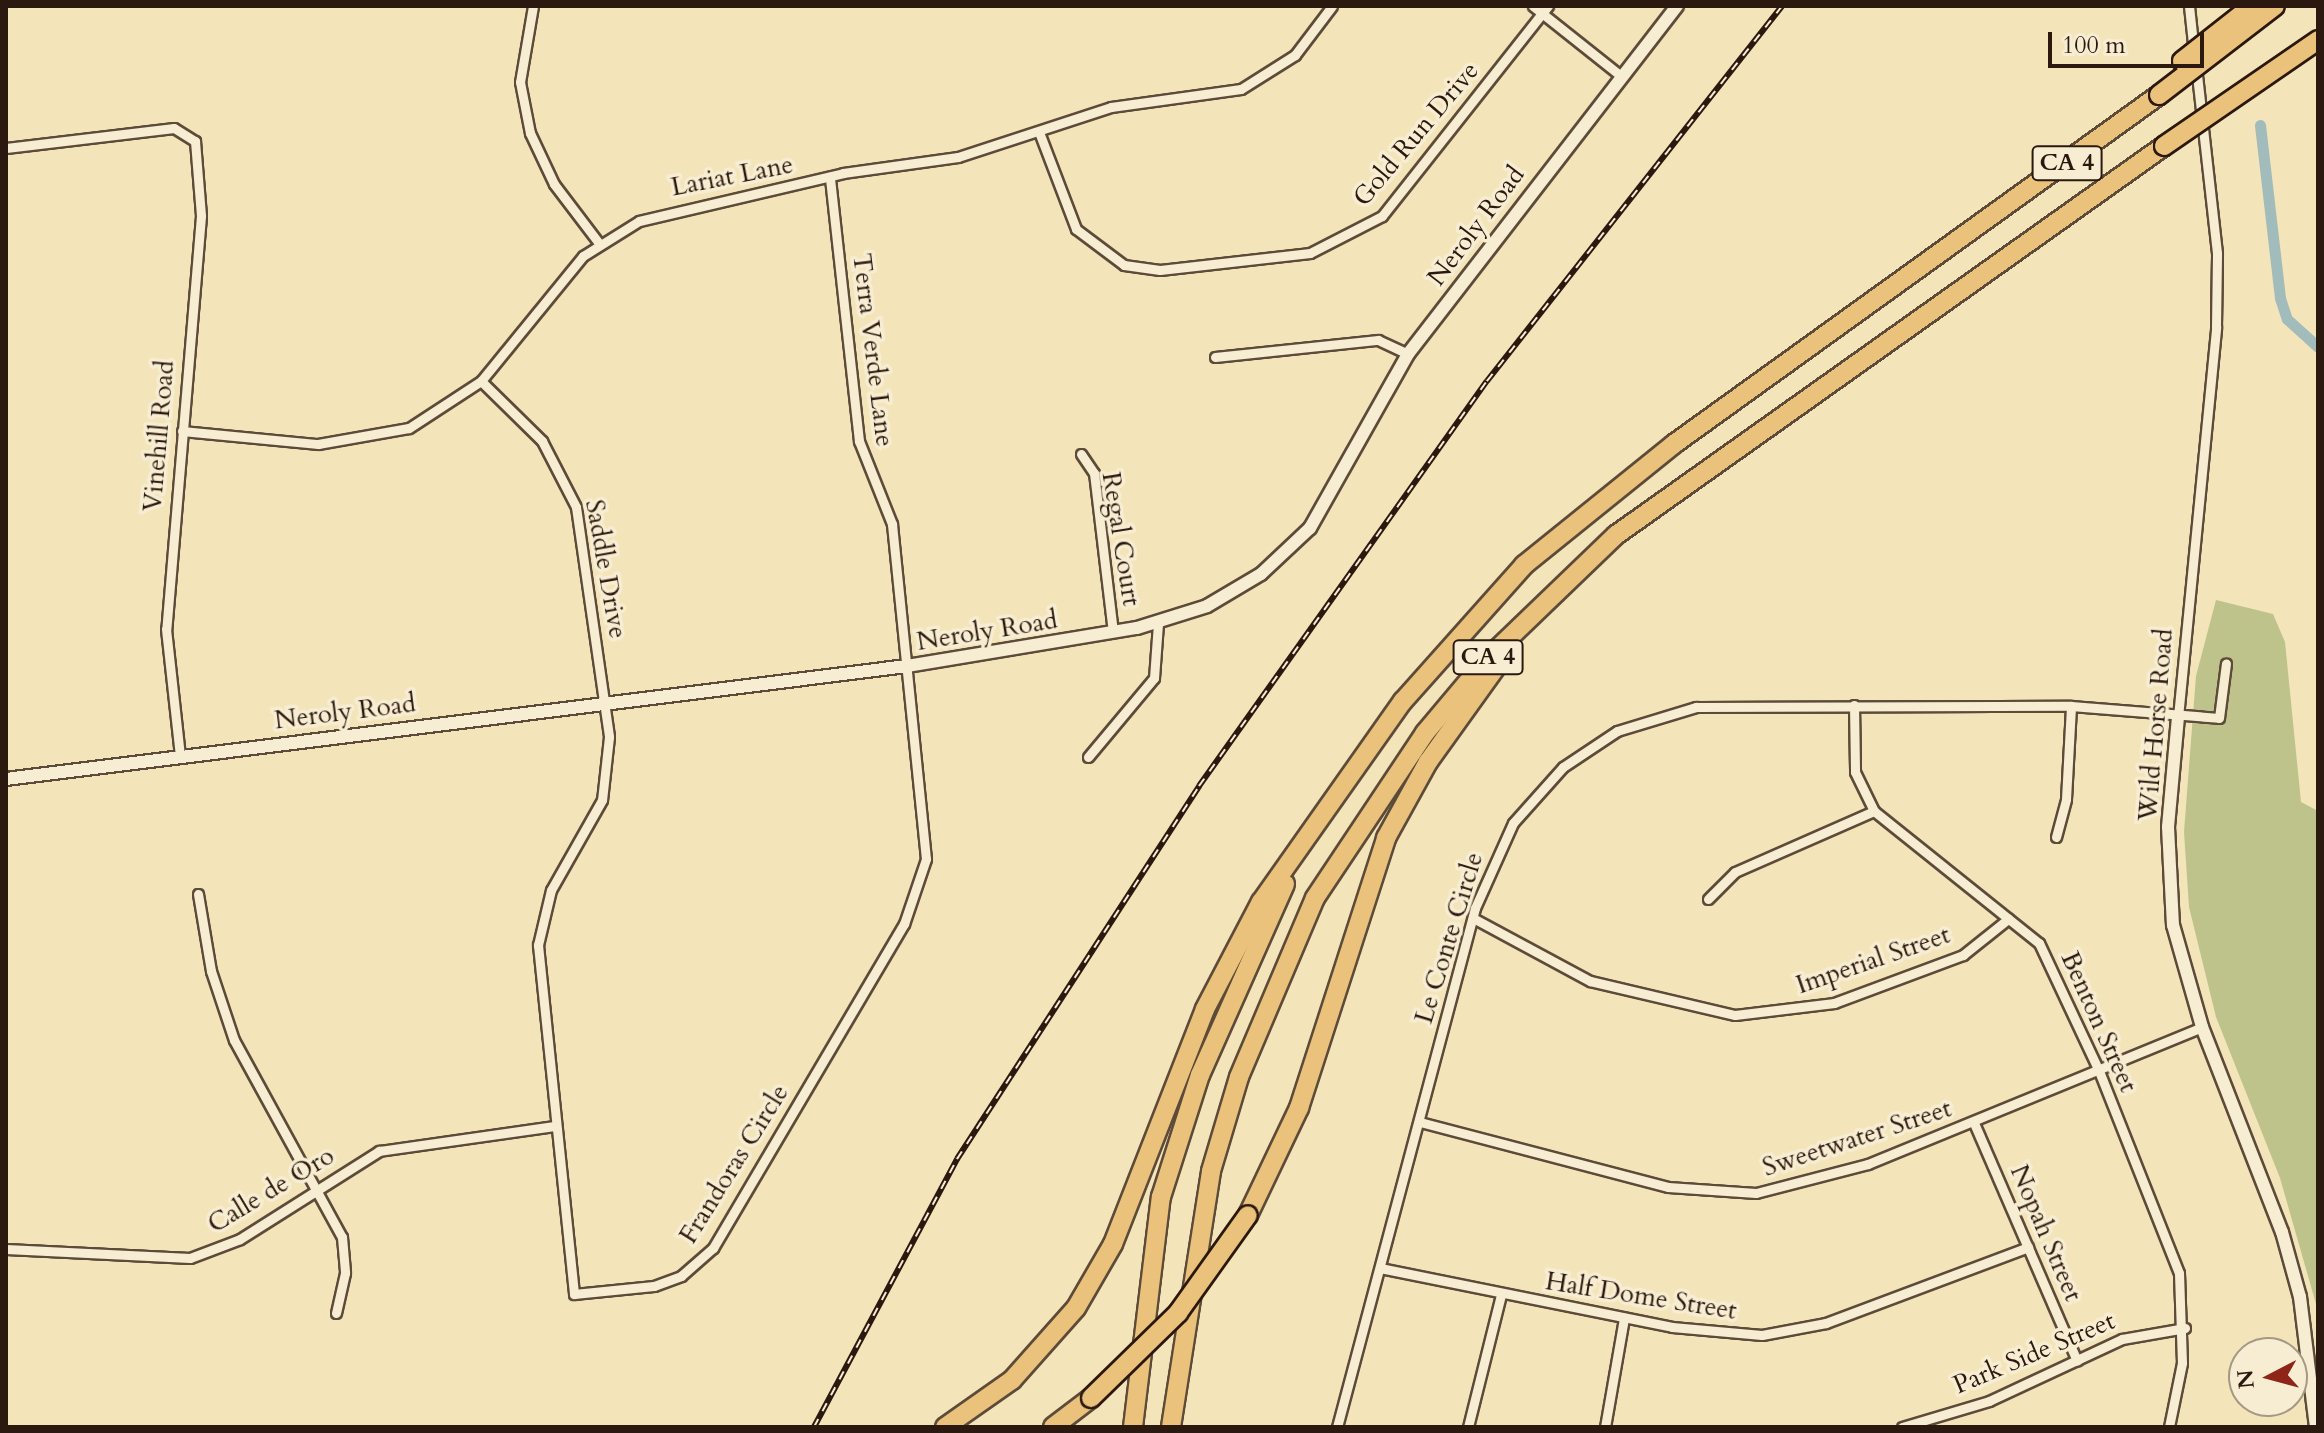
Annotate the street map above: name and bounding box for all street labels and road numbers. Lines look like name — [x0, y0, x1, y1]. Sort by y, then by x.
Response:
street label: Gold Run Drive — [1347, 55, 1485, 213]
road number: CA 4 — [2031, 143, 2103, 183]
street label: Lariat Lane — [668, 149, 796, 203]
street label: Neroly Road — [1421, 160, 1531, 292]
street label: Terra Verde Lane — [846, 252, 900, 448]
street label: Vinehill Road — [137, 359, 181, 513]
street label: Regal Court — [1095, 470, 1147, 608]
street label: Saddle Drive — [578, 497, 634, 641]
street label: Neroly Road — [914, 604, 1060, 658]
street label: Wild Horse Road — [2132, 627, 2180, 823]
road number: CA 4 — [1452, 637, 1524, 677]
street label: Neroly Road — [273, 688, 417, 736]
street label: Le Conte Circle — [1408, 849, 1490, 1027]
street label: Imperial Street — [1792, 919, 1954, 1001]
street label: Benton Street — [2054, 947, 2144, 1097]
street label: Frandoras Circle — [673, 1079, 795, 1249]
street label: Sweetwater Street — [1759, 1093, 1955, 1183]
street label: Calle de Oro — [202, 1140, 340, 1240]
street label: Nopah Street — [2003, 1160, 2089, 1306]
street label: Half Dome Street — [1543, 1265, 1739, 1327]
street label: Park Side Street — [1949, 1305, 2119, 1401]

